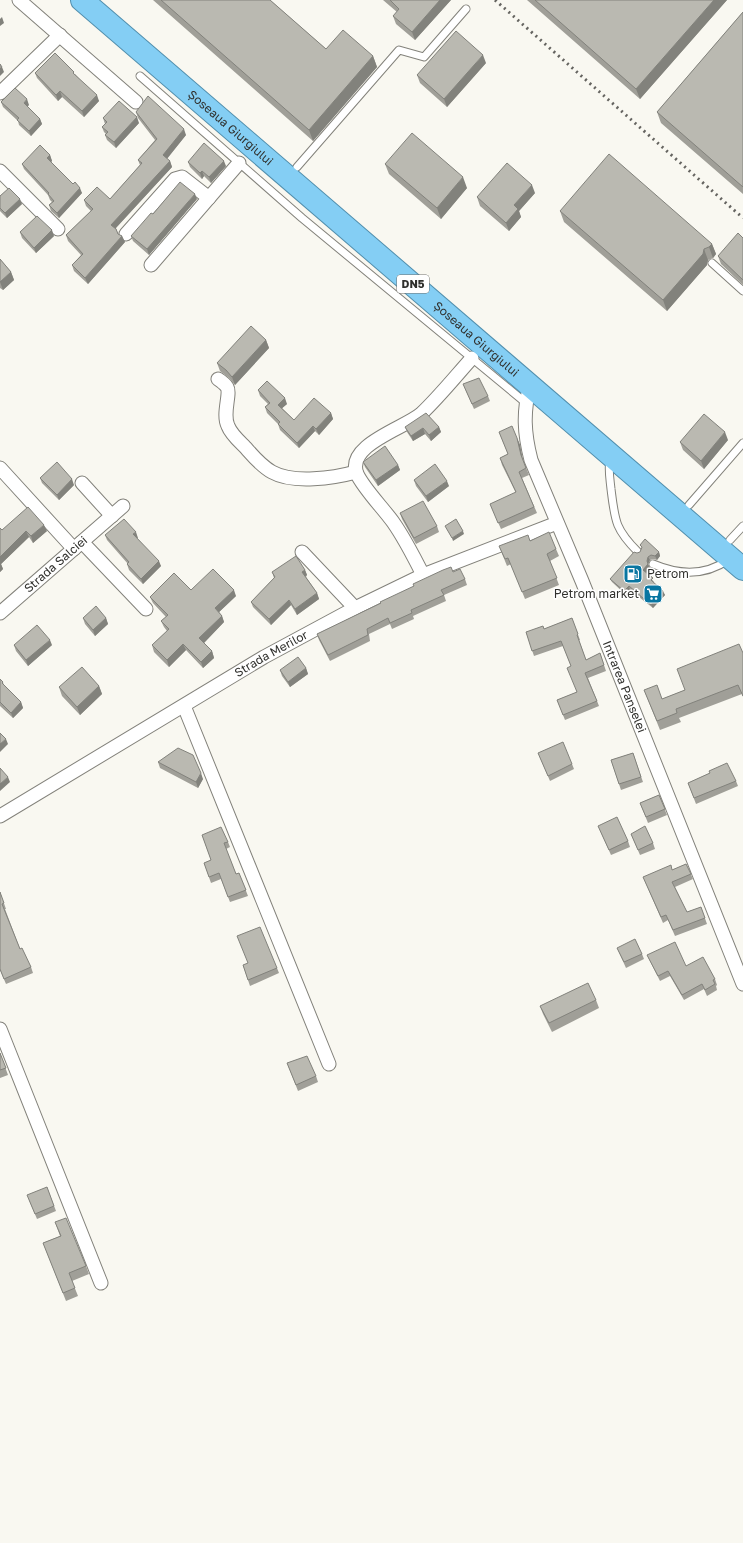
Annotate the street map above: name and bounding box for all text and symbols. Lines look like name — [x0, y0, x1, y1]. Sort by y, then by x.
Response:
street label: Șoseaua Giurgiului — [185, 87, 277, 168]
road number: DN5 — [397, 275, 429, 293]
street label: Șoseaua Giurgiului — [431, 298, 522, 380]
street label: Strada Salciei — [21, 532, 90, 596]
fuel station icon: Petrom — [622, 563, 644, 585]
place label: Petrom — [647, 566, 689, 581]
supermarket icon: Petrom market — [642, 583, 664, 605]
place label: Petrom market — [554, 586, 639, 601]
street label: Strada Merilor — [232, 627, 310, 680]
street label: Intrarea Panselei — [600, 638, 650, 735]

